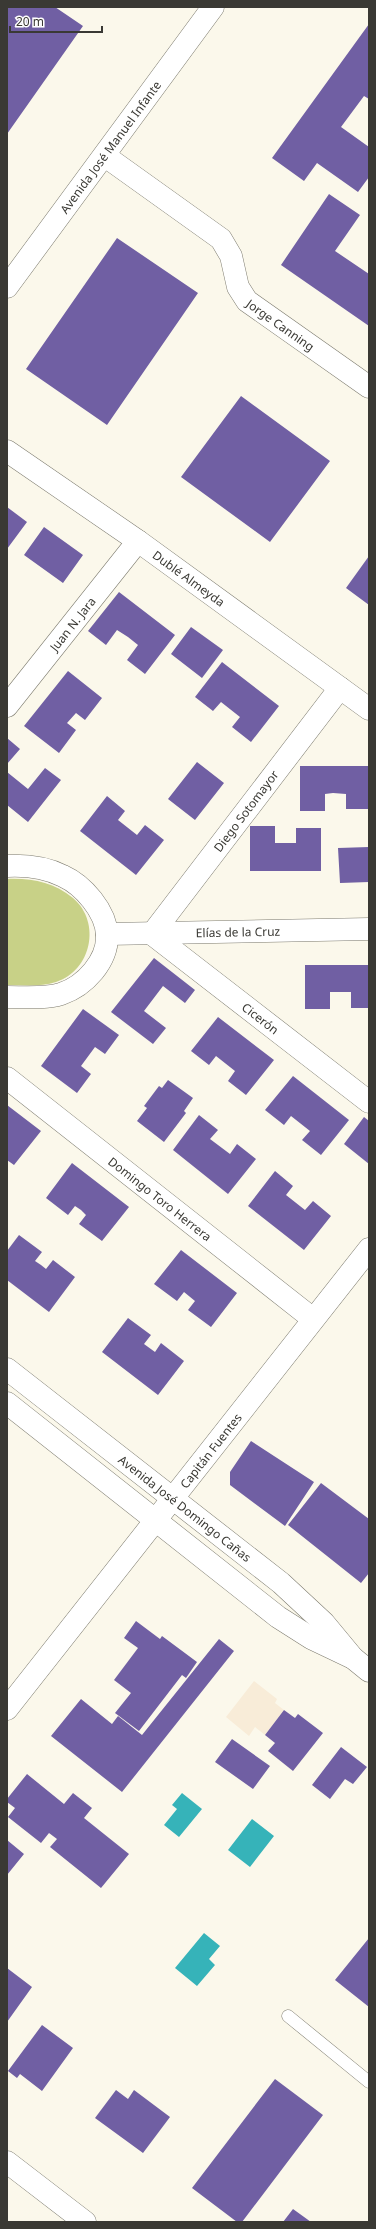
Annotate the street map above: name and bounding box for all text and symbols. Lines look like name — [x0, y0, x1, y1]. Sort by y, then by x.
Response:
scale bar — [10, 8, 102, 34]
text: 20 m — [16, 13, 44, 30]
street label: Avenida José Manuel Infante — [56, 77, 165, 217]
street label: Jorge Canning — [242, 294, 318, 355]
street label: Dublé Almeyda — [149, 546, 229, 610]
street label: Juan N. Jara — [45, 593, 99, 655]
street label: Diego Sotomayor — [210, 767, 282, 855]
street label: Elías de la Cruz — [196, 922, 281, 941]
street label: Cicerón — [239, 998, 283, 1038]
street label: Domingo Toro Herrera — [105, 1153, 215, 1245]
street label: Capitán Fuentes — [176, 1409, 245, 1492]
street label: Avenida José Domingo Cañas — [115, 1451, 255, 1566]

